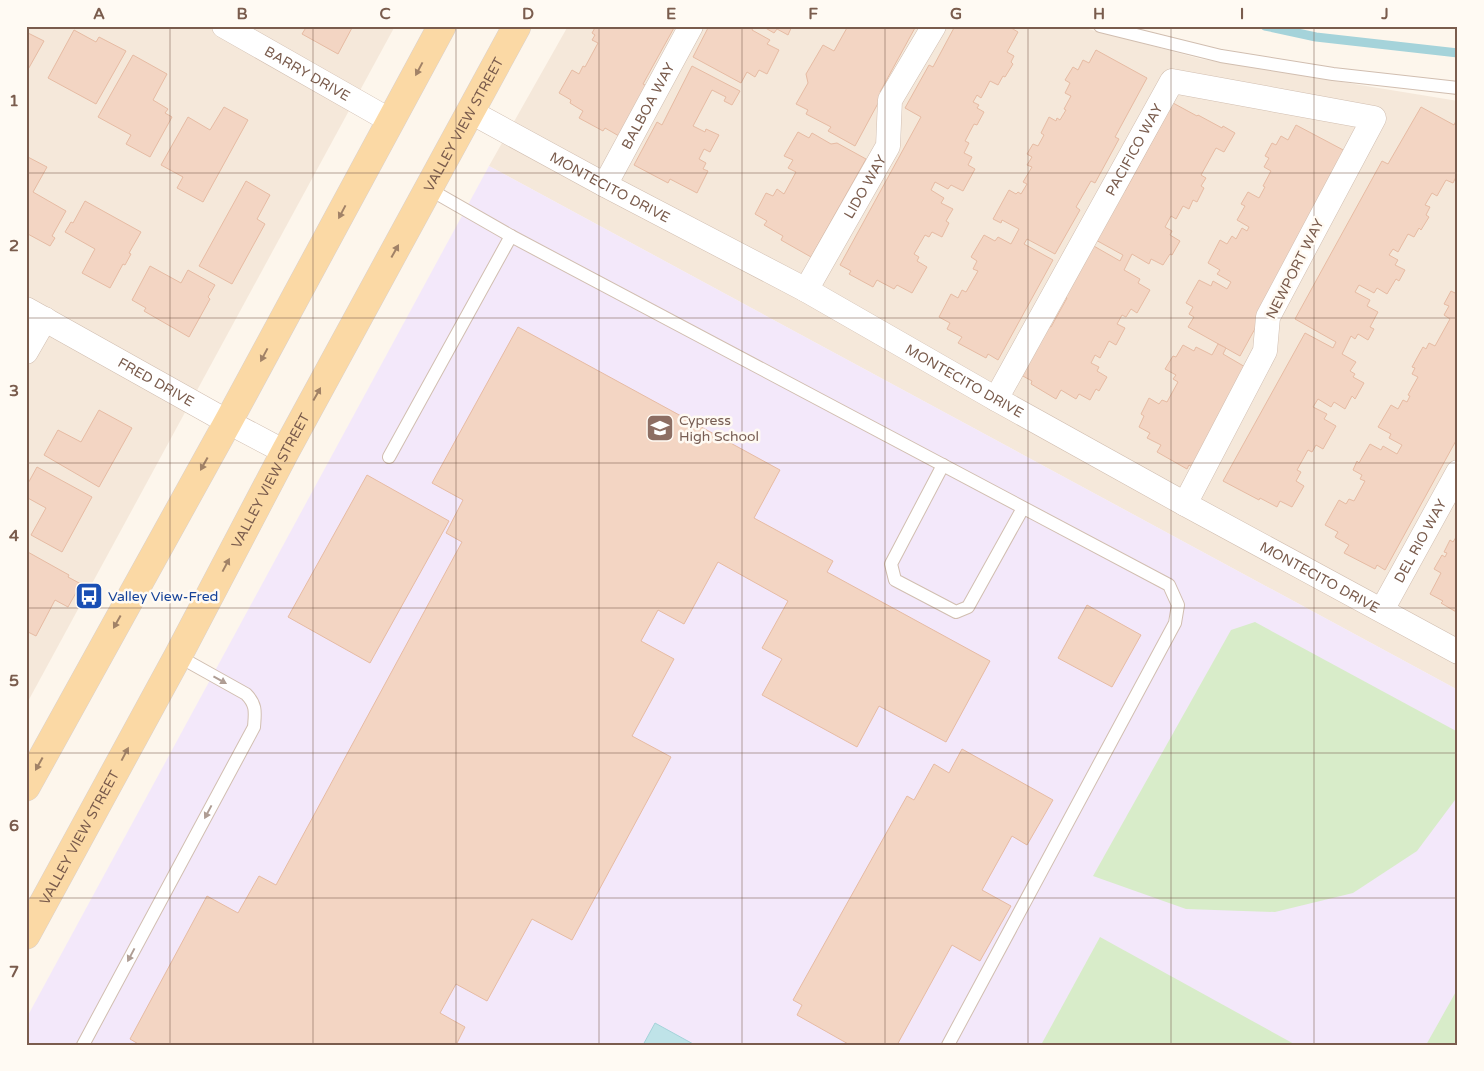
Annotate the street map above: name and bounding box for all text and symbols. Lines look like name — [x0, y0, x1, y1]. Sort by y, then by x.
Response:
text: A — [93, 4, 105, 24]
text: B — [236, 4, 248, 24]
text: C — [379, 4, 391, 24]
text: D — [522, 4, 534, 24]
text: E — [666, 4, 676, 24]
text: F — [808, 4, 818, 24]
text: G — [950, 4, 962, 24]
text: H — [1093, 4, 1105, 24]
text: I — [1240, 4, 1244, 24]
text: J — [1380, 4, 1389, 24]
street label: BARRY DRIVE — [262, 42, 353, 105]
street label: VALLEY VIEW STREET — [420, 54, 507, 195]
street label: BALBOA WAY — [618, 60, 678, 152]
one-way arrow — [415, 62, 423, 76]
text: 1 — [9, 91, 19, 111]
street label: PACIFICO WAY — [1102, 101, 1166, 199]
street label: MONTECITO DRIVE — [547, 148, 673, 226]
street label: LIDO WAY — [840, 152, 890, 221]
one-way arrow — [337, 205, 346, 219]
street label: NEWPORT WAY — [1262, 216, 1328, 322]
text: 2 — [9, 236, 19, 256]
one-way arrow — [390, 245, 399, 258]
street label: MONTECITO DRIVE — [902, 340, 1027, 421]
one-way arrow — [260, 347, 268, 362]
street label: FRED DRIVE — [115, 354, 197, 410]
text: 3 — [9, 381, 19, 401]
one-way arrow — [313, 387, 321, 401]
street label: VALLEY VIEW STREET — [228, 410, 313, 551]
place label: Cypress High School — [679, 412, 759, 445]
school or university icon: Cypress High School — [645, 413, 675, 443]
one-way arrow — [200, 457, 208, 472]
street label: DEL RIO WAY — [1390, 496, 1450, 586]
text: 4 — [9, 526, 19, 546]
street label: MONTECITO DRIVE — [1257, 538, 1383, 616]
one-way arrow — [222, 558, 230, 572]
bus stop icon: Valley View-Fred — [74, 581, 104, 611]
place label: Valley View-Fred — [108, 588, 218, 605]
one-way arrow — [113, 615, 121, 629]
text: 5 — [9, 671, 19, 691]
one-way arrow — [214, 675, 227, 684]
one-way arrow — [120, 747, 129, 760]
one-way arrow — [35, 757, 43, 772]
street label: VALLEY VIEW STREET — [36, 767, 123, 908]
one-way arrow — [204, 805, 212, 819]
text: 6 — [9, 816, 19, 836]
one-way arrow — [127, 948, 135, 962]
text: 7 — [9, 962, 19, 982]

